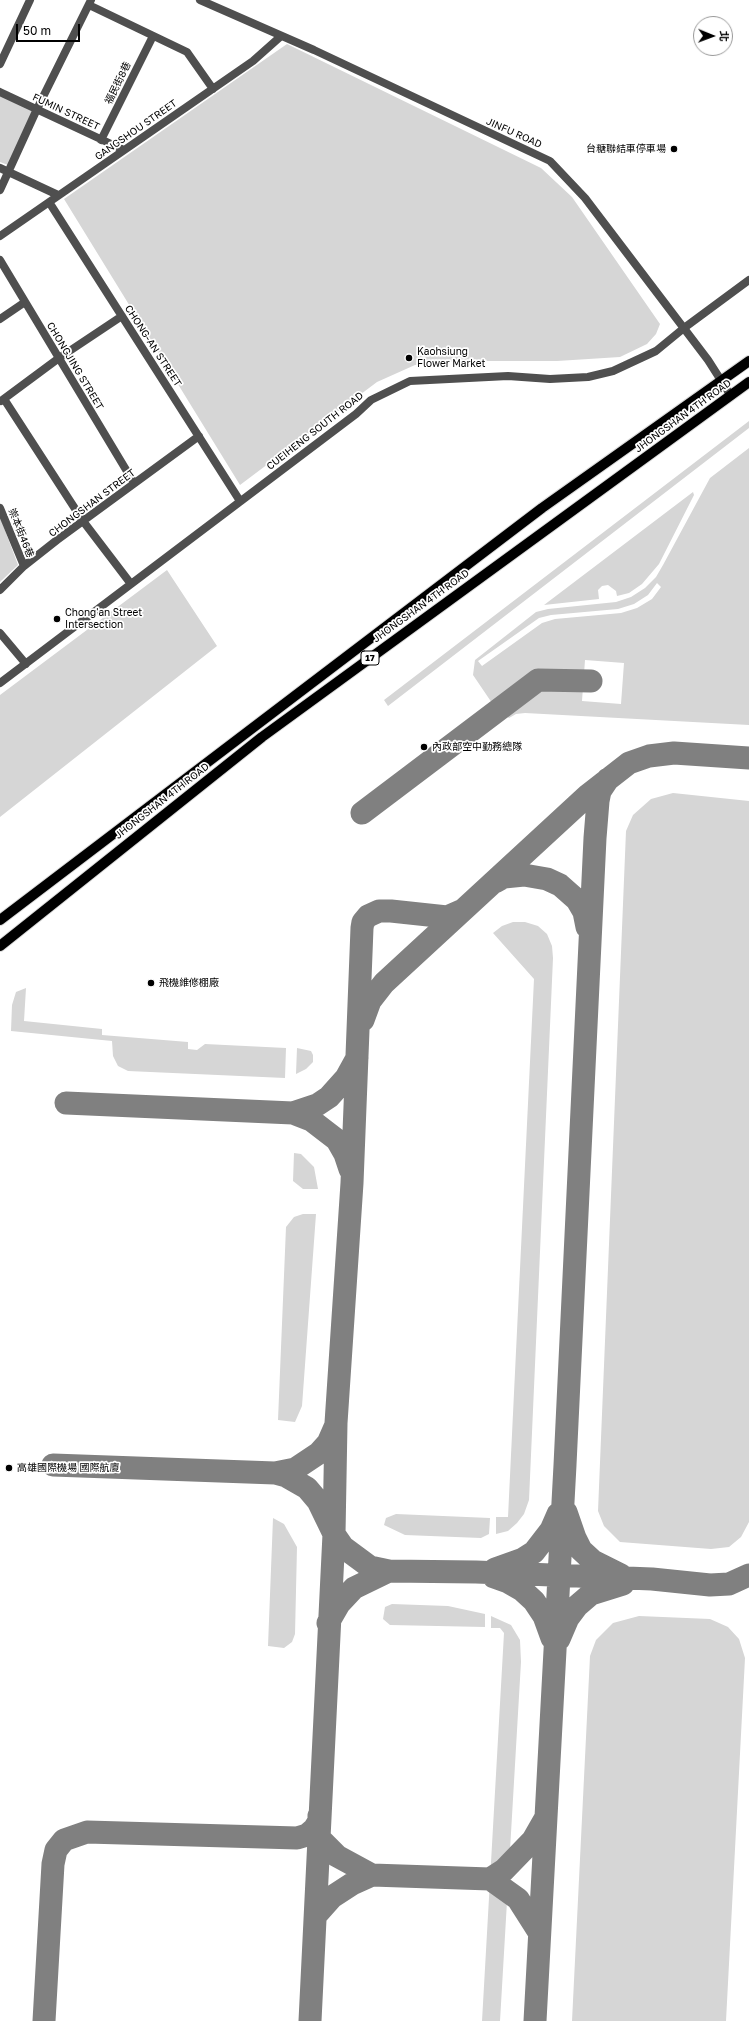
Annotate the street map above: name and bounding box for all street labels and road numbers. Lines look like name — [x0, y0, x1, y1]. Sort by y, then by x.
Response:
street label: 福民街8巷 — [103, 60, 133, 106]
street label: FUMIN STREET — [30, 91, 102, 133]
street label: GANGSHOU STREET — [93, 97, 179, 163]
street label: JINFU ROAD — [484, 115, 544, 151]
street label: CHONG-AN STREET — [122, 303, 184, 389]
street label: CHONGJING STREET — [44, 320, 106, 412]
street label: JHONGSHAN 4TH ROAD — [633, 377, 733, 455]
street label: CUEIHENG SOUTH ROAD — [264, 390, 366, 472]
street label: CHONGSHAN STREET — [46, 467, 138, 539]
street label: 崇本街46巷 — [6, 507, 36, 559]
street label: JHONGSHAN 4TH ROAD — [371, 567, 471, 645]
road number: 17 — [361, 651, 379, 665]
street label: JHONGSHAN 4TH ROAD — [113, 761, 211, 841]

